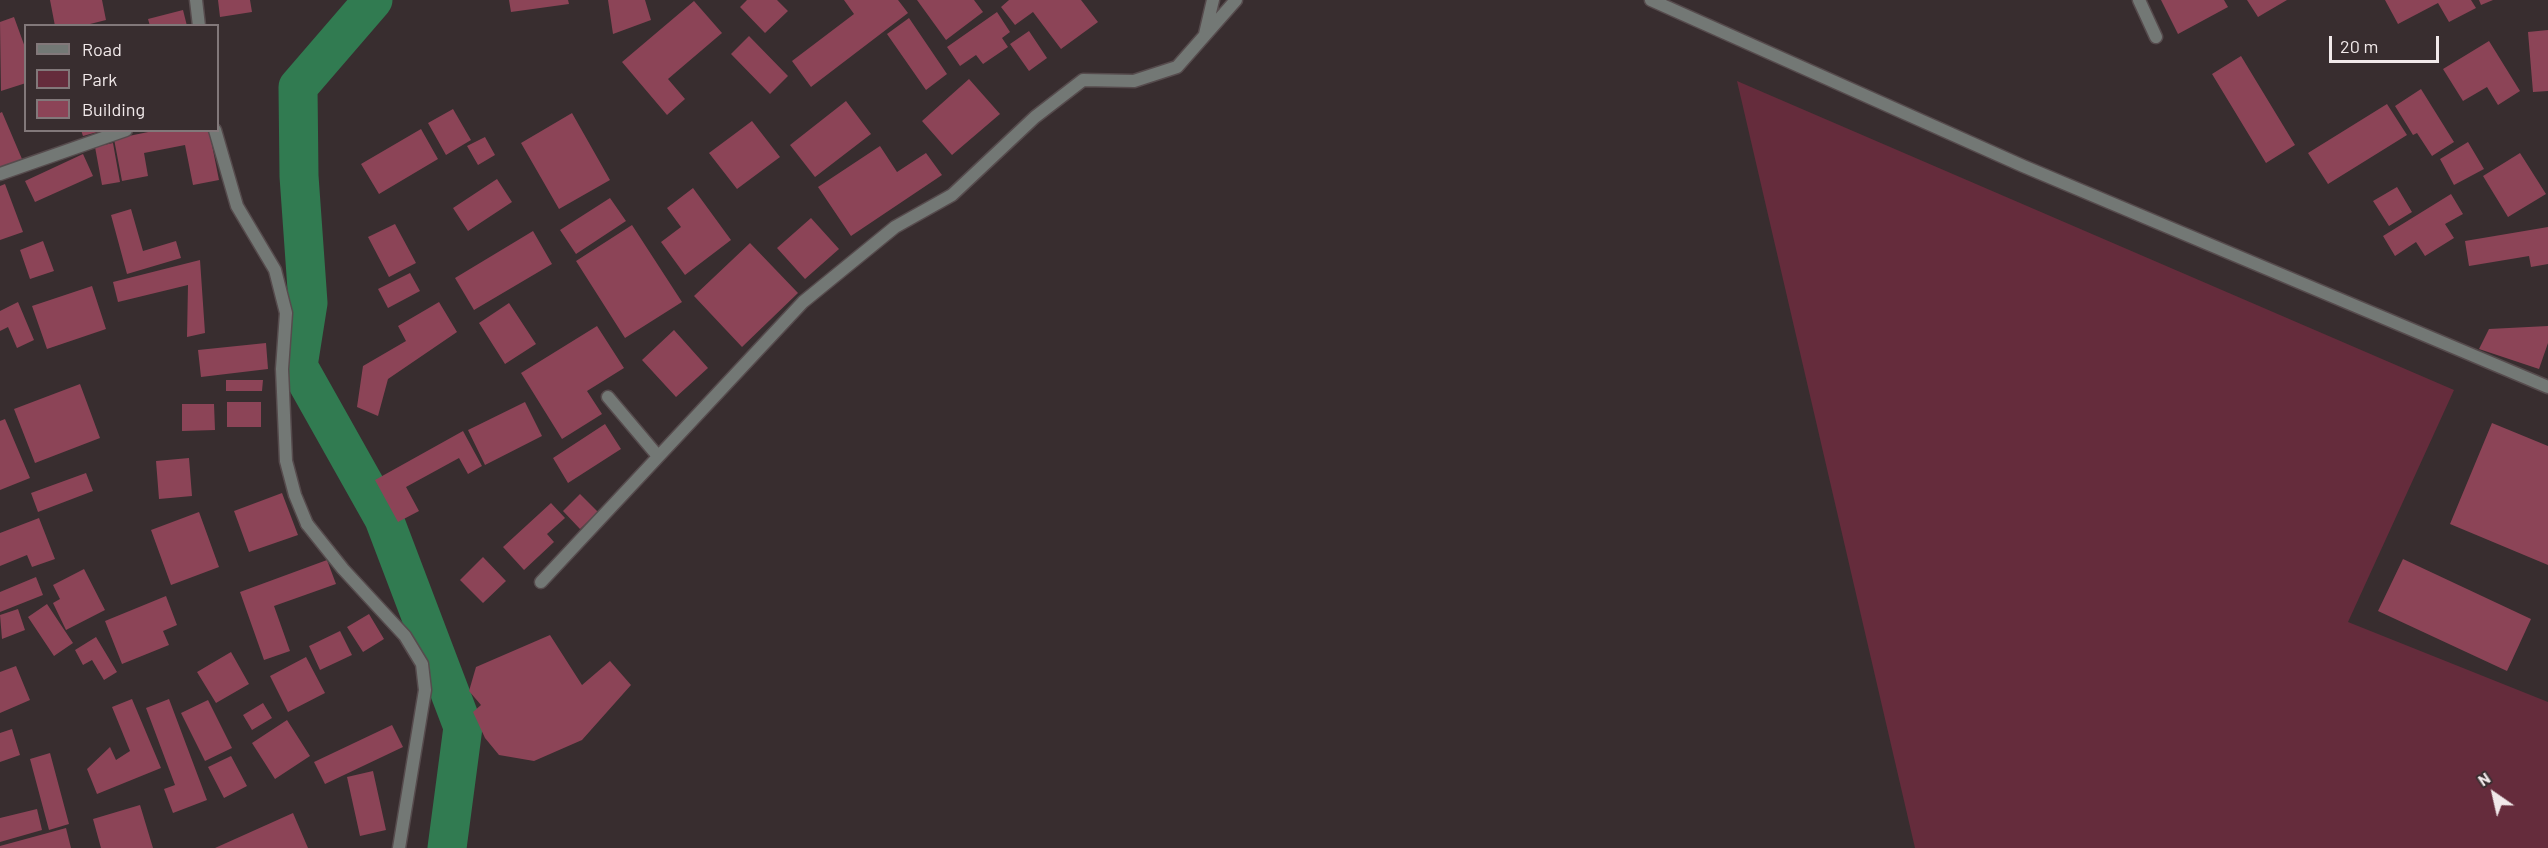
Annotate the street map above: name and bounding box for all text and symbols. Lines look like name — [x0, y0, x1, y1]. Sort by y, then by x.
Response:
legend — [24, 24, 219, 132]
scale bar — [2332, 24, 2442, 62]
text: 20 m — [2340, 35, 2378, 57]
text: Road — [82, 38, 122, 60]
text: Park — [82, 68, 117, 90]
text: Building — [82, 98, 145, 120]
north arrow — [2464, 764, 2524, 824]
text: N — [2474, 768, 2493, 790]

